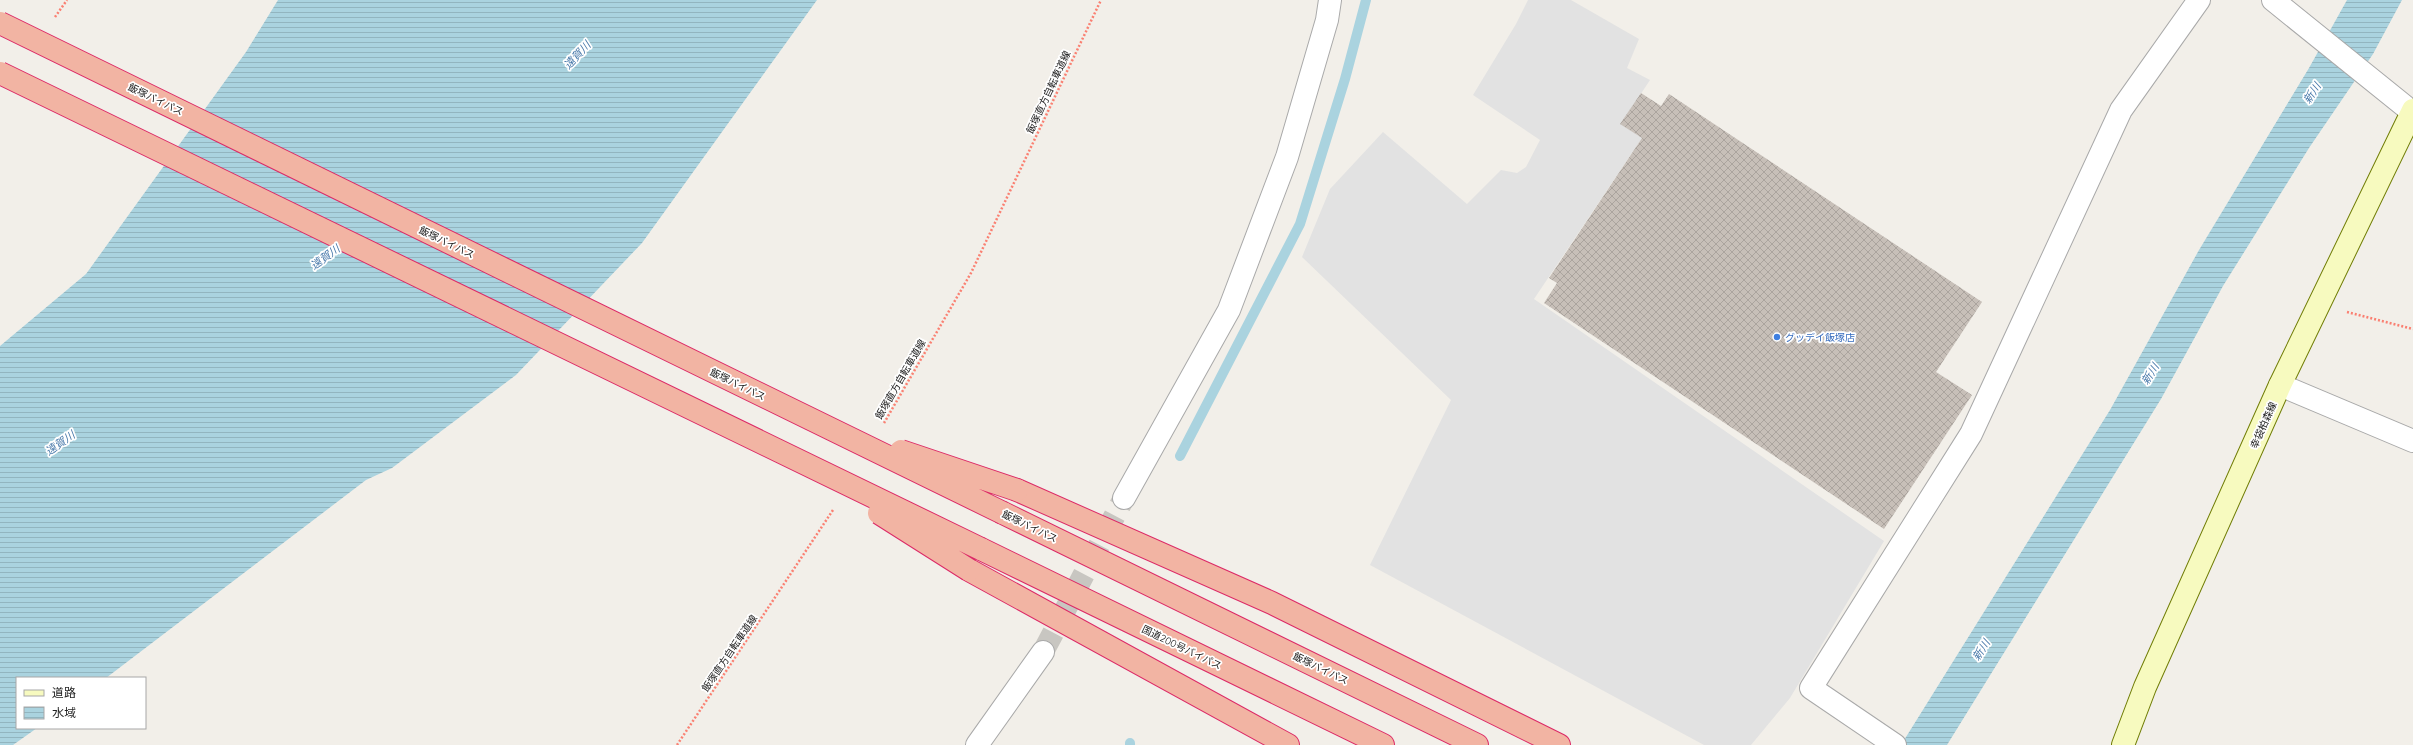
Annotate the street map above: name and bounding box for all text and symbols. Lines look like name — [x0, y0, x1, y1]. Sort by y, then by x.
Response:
water label: 遠賀川 — [561, 37, 594, 72]
street label: 飯塚直方自転車道線 — [1024, 49, 1073, 136]
water label: 新川 — [2300, 79, 2324, 106]
street label: 飯塚バイパス — [126, 80, 186, 118]
street label: 飯塚バイパス — [417, 223, 477, 261]
water label: 遠賀川 — [308, 241, 343, 272]
place label: グッデイ飯塚店 — [1785, 331, 1855, 344]
marker: グッデイ飯塚店 — [1772, 332, 1782, 342]
street label: 飯塚直方自転車道線 — [872, 337, 929, 421]
water label: 新川 — [2138, 360, 2162, 387]
street label: 飯塚バイパス — [708, 365, 768, 403]
street label: 幸袋柏森線 — [2247, 400, 2280, 451]
water label: 遠賀川 — [42, 427, 78, 458]
street label: 飯塚バイパス — [1000, 507, 1060, 545]
street label: 飯塚直方自転車道線 — [699, 612, 760, 694]
street label: 国道200号バイパス — [1140, 622, 1224, 672]
water label: 新川 — [1969, 636, 1993, 663]
street label: 飯塚バイパス — [1291, 649, 1351, 687]
legend — [16, 677, 146, 729]
text: 道路 — [52, 685, 76, 700]
text: 水域 — [52, 705, 76, 720]

